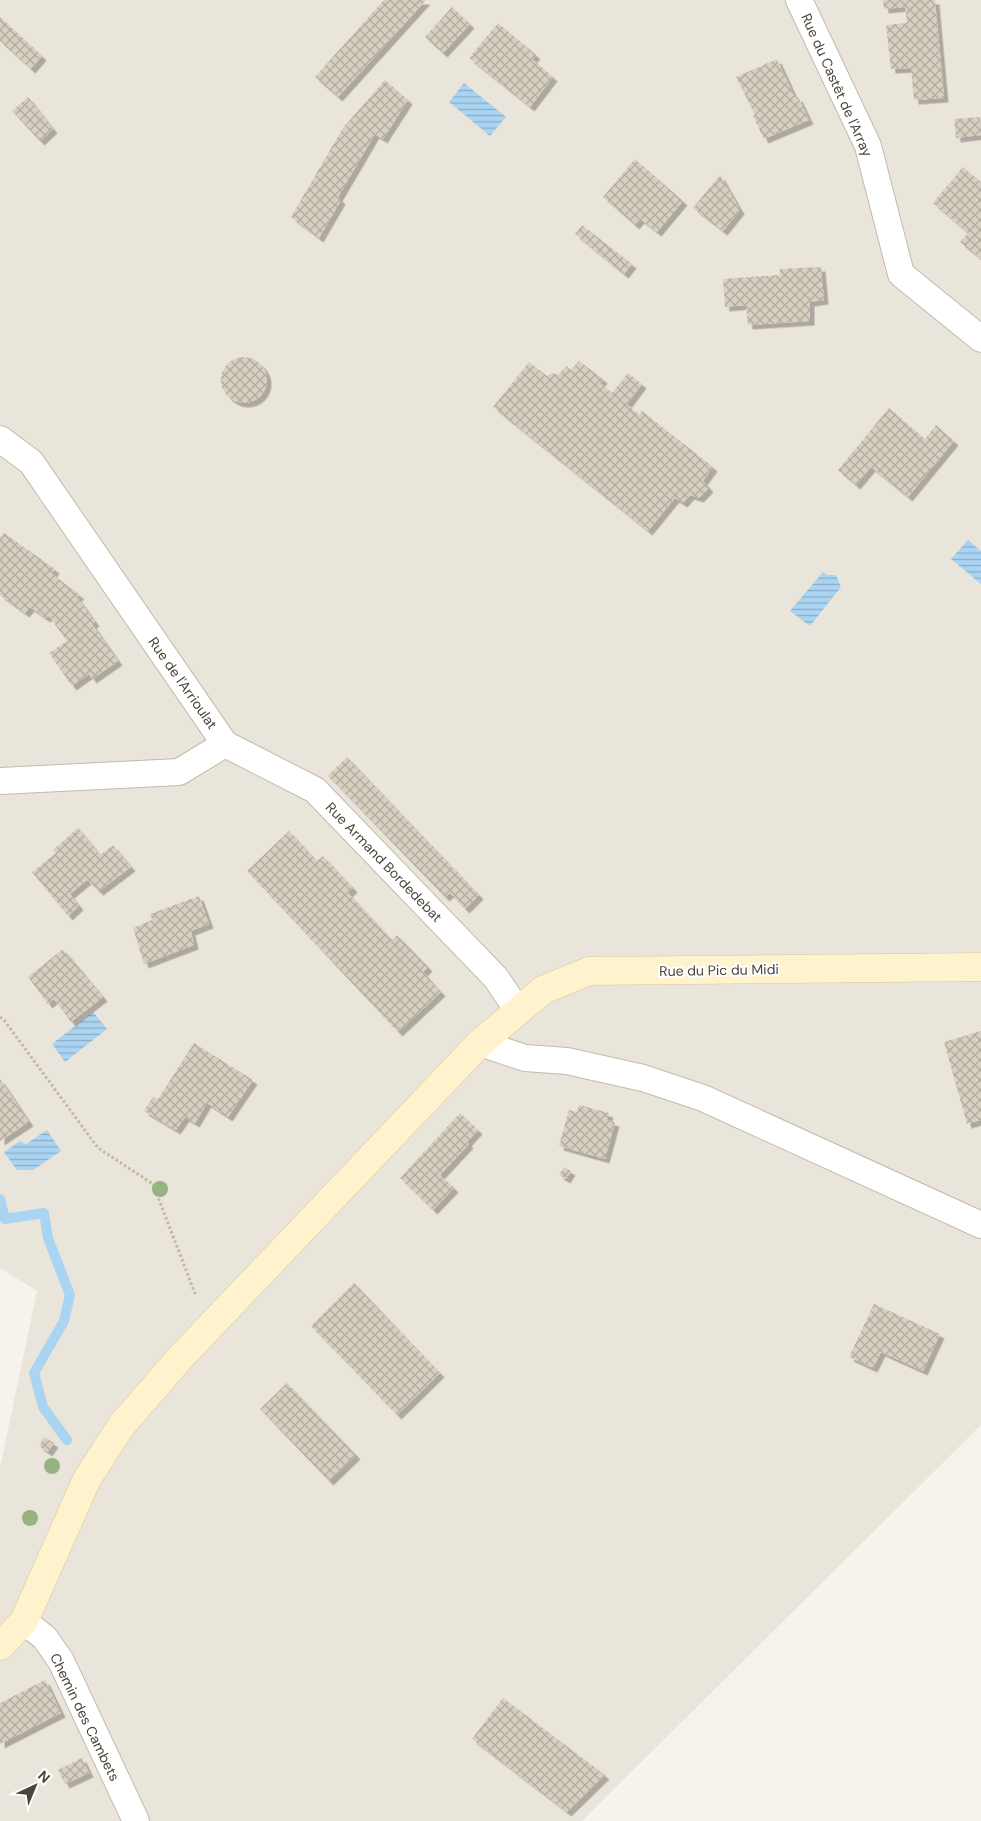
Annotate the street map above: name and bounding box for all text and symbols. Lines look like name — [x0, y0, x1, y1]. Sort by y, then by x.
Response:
street label: Rue du Castêt de l'Array — [797, 11, 877, 160]
street label: Rue de l'Arrioulat — [145, 633, 221, 733]
street label: Rue Armand Bordedebat — [322, 798, 446, 926]
street label: Rue du Pic du Midi — [659, 960, 779, 980]
street label: Chemin des Cambets — [46, 1650, 124, 1784]
north arrow — [10, 1761, 60, 1811]
text: N — [34, 1767, 54, 1787]

